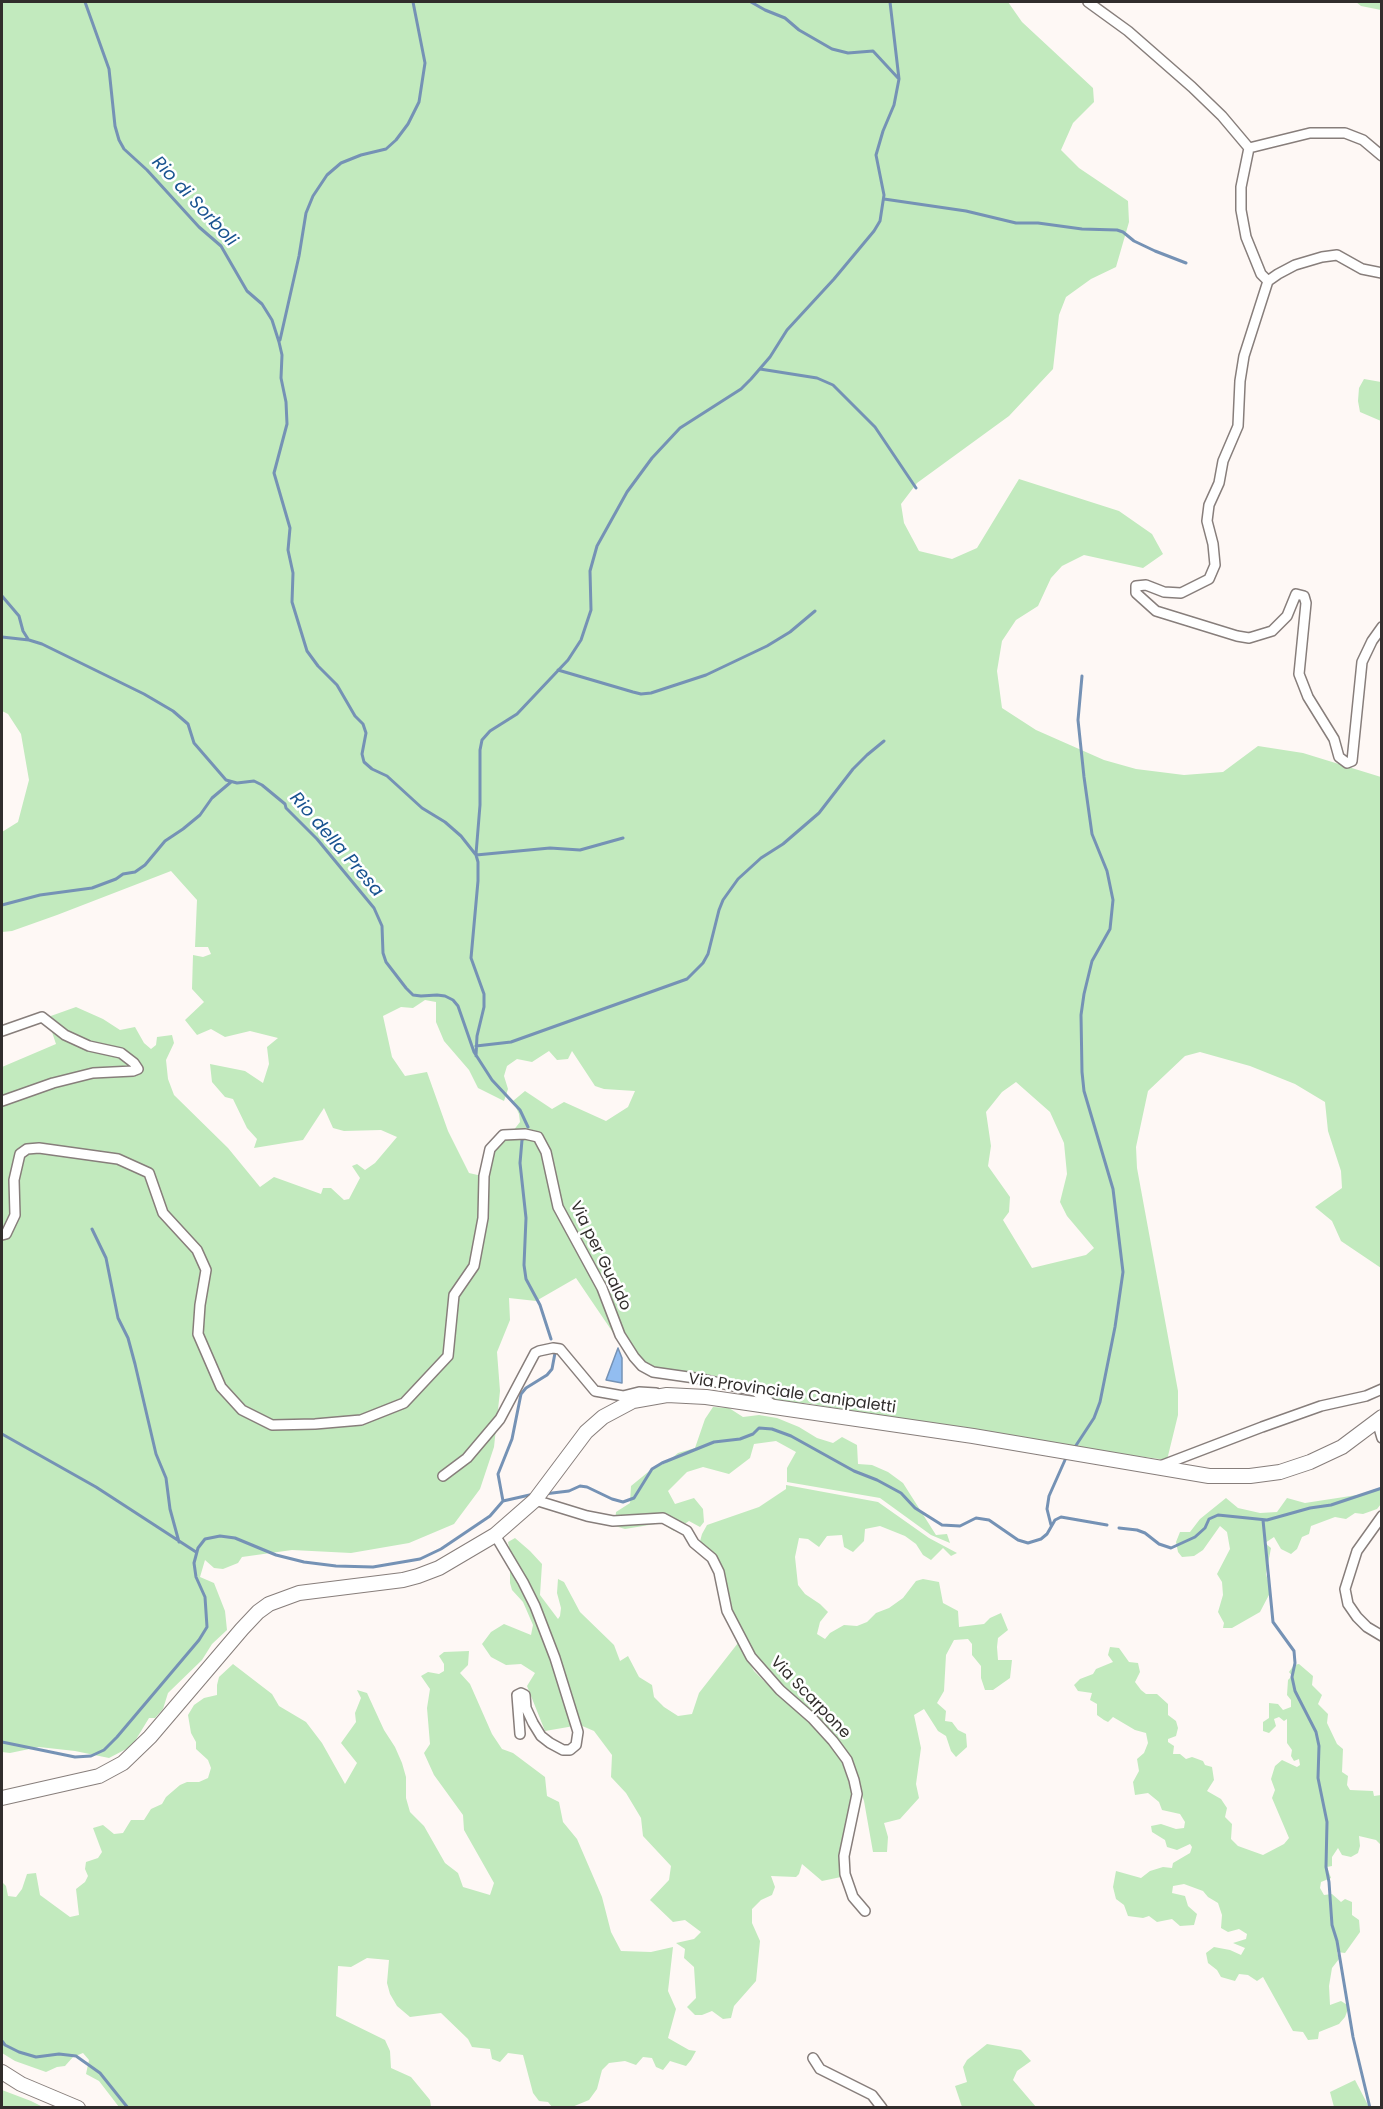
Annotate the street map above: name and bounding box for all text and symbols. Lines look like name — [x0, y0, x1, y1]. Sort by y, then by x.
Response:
water label: Rio di Sorboli — [147, 152, 241, 252]
water label: Rio della Presa — [285, 788, 387, 902]
street label: Via per Gualdo — [565, 1198, 635, 1314]
street label: Via Provinciale Canipaletti — [687, 1370, 897, 1418]
street label: Via Scarpone — [766, 1653, 854, 1743]

